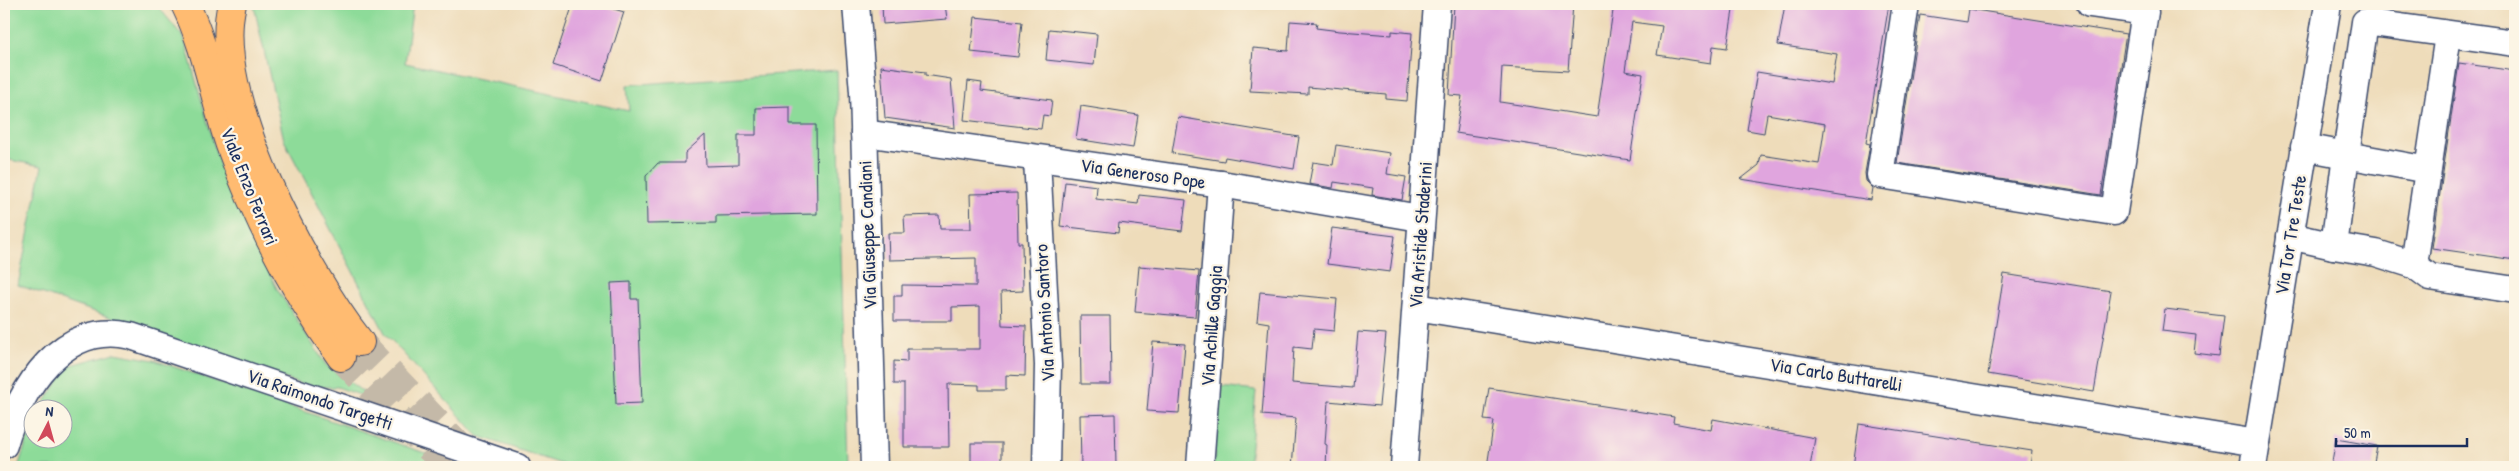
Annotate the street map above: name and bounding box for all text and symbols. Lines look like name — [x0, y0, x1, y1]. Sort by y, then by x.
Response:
street label: Viale Enzo Ferrari — [215, 123, 285, 249]
street label: Via Generoso Pope — [1079, 151, 1208, 195]
street label: Via Giuseppe Candiani — [851, 160, 883, 310]
street label: Via Aristide Staderini — [1402, 161, 1438, 309]
street label: Via Tor Tre Teste — [2268, 173, 2312, 297]
street label: Via Antonio Santoro — [1027, 243, 1061, 382]
street label: Via Achille Gaggia — [1194, 264, 1228, 387]
street label: Via Carlo Buttarelli — [1768, 351, 1904, 397]
street label: Via Raimondo Targetti — [244, 362, 396, 436]
north arrow — [22, 398, 72, 448]
text: N — [45, 401, 55, 420]
scale bar — [2336, 416, 2468, 448]
text: 50 m — [2344, 422, 2371, 443]

